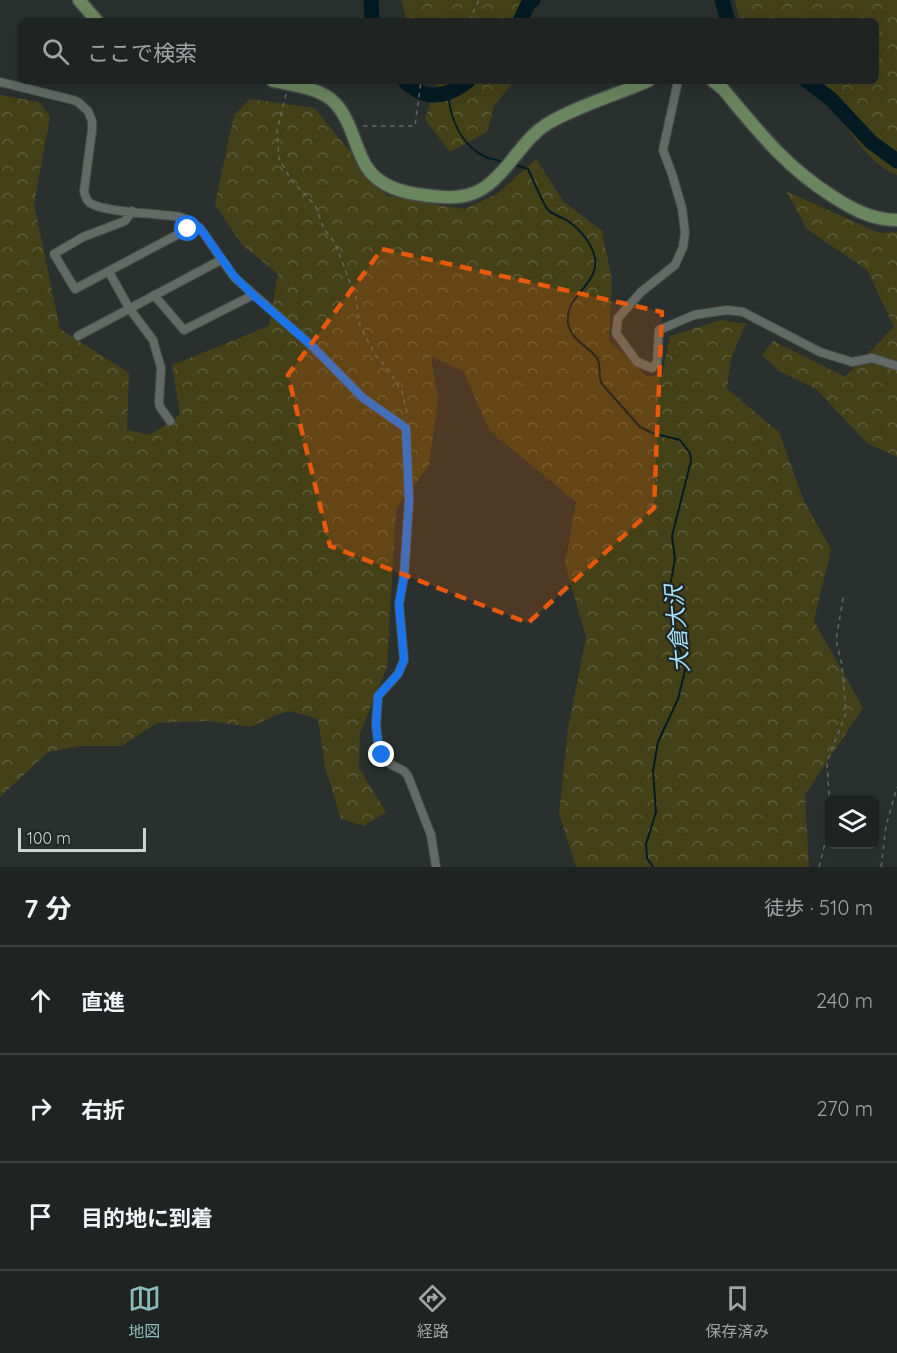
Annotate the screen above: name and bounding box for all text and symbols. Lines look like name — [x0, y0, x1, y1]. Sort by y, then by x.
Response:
search box — [18, 18, 879, 84]
icon: search — [39, 35, 72, 68]
text: ここで検索 — [87, 39, 197, 67]
route start — [174, 215, 200, 241]
water label: 大倉大沢 — [659, 581, 695, 674]
route end — [368, 741, 394, 767]
map controls — [825, 795, 879, 849]
button: layers — [825, 795, 879, 849]
scale bar — [18, 825, 146, 852]
text: 100 m — [27, 828, 71, 848]
text: 7 分 — [24, 892, 72, 925]
text: 徒歩 · 510 m — [764, 895, 873, 920]
icon: ahead — [24, 984, 57, 1017]
text: 直進 — [81, 988, 125, 1016]
text: 240 m — [816, 988, 873, 1013]
icon: right — [24, 1092, 57, 1125]
text: 右折 — [81, 1096, 125, 1124]
text: 270 m — [816, 1096, 873, 1121]
icon: arrive — [24, 1200, 57, 1233]
text: 目的地に到着 — [81, 1204, 213, 1232]
tab: 地図 — [128, 1282, 161, 1342]
tab: 経路 — [416, 1282, 449, 1342]
tab: 保存済み — [705, 1282, 769, 1342]

